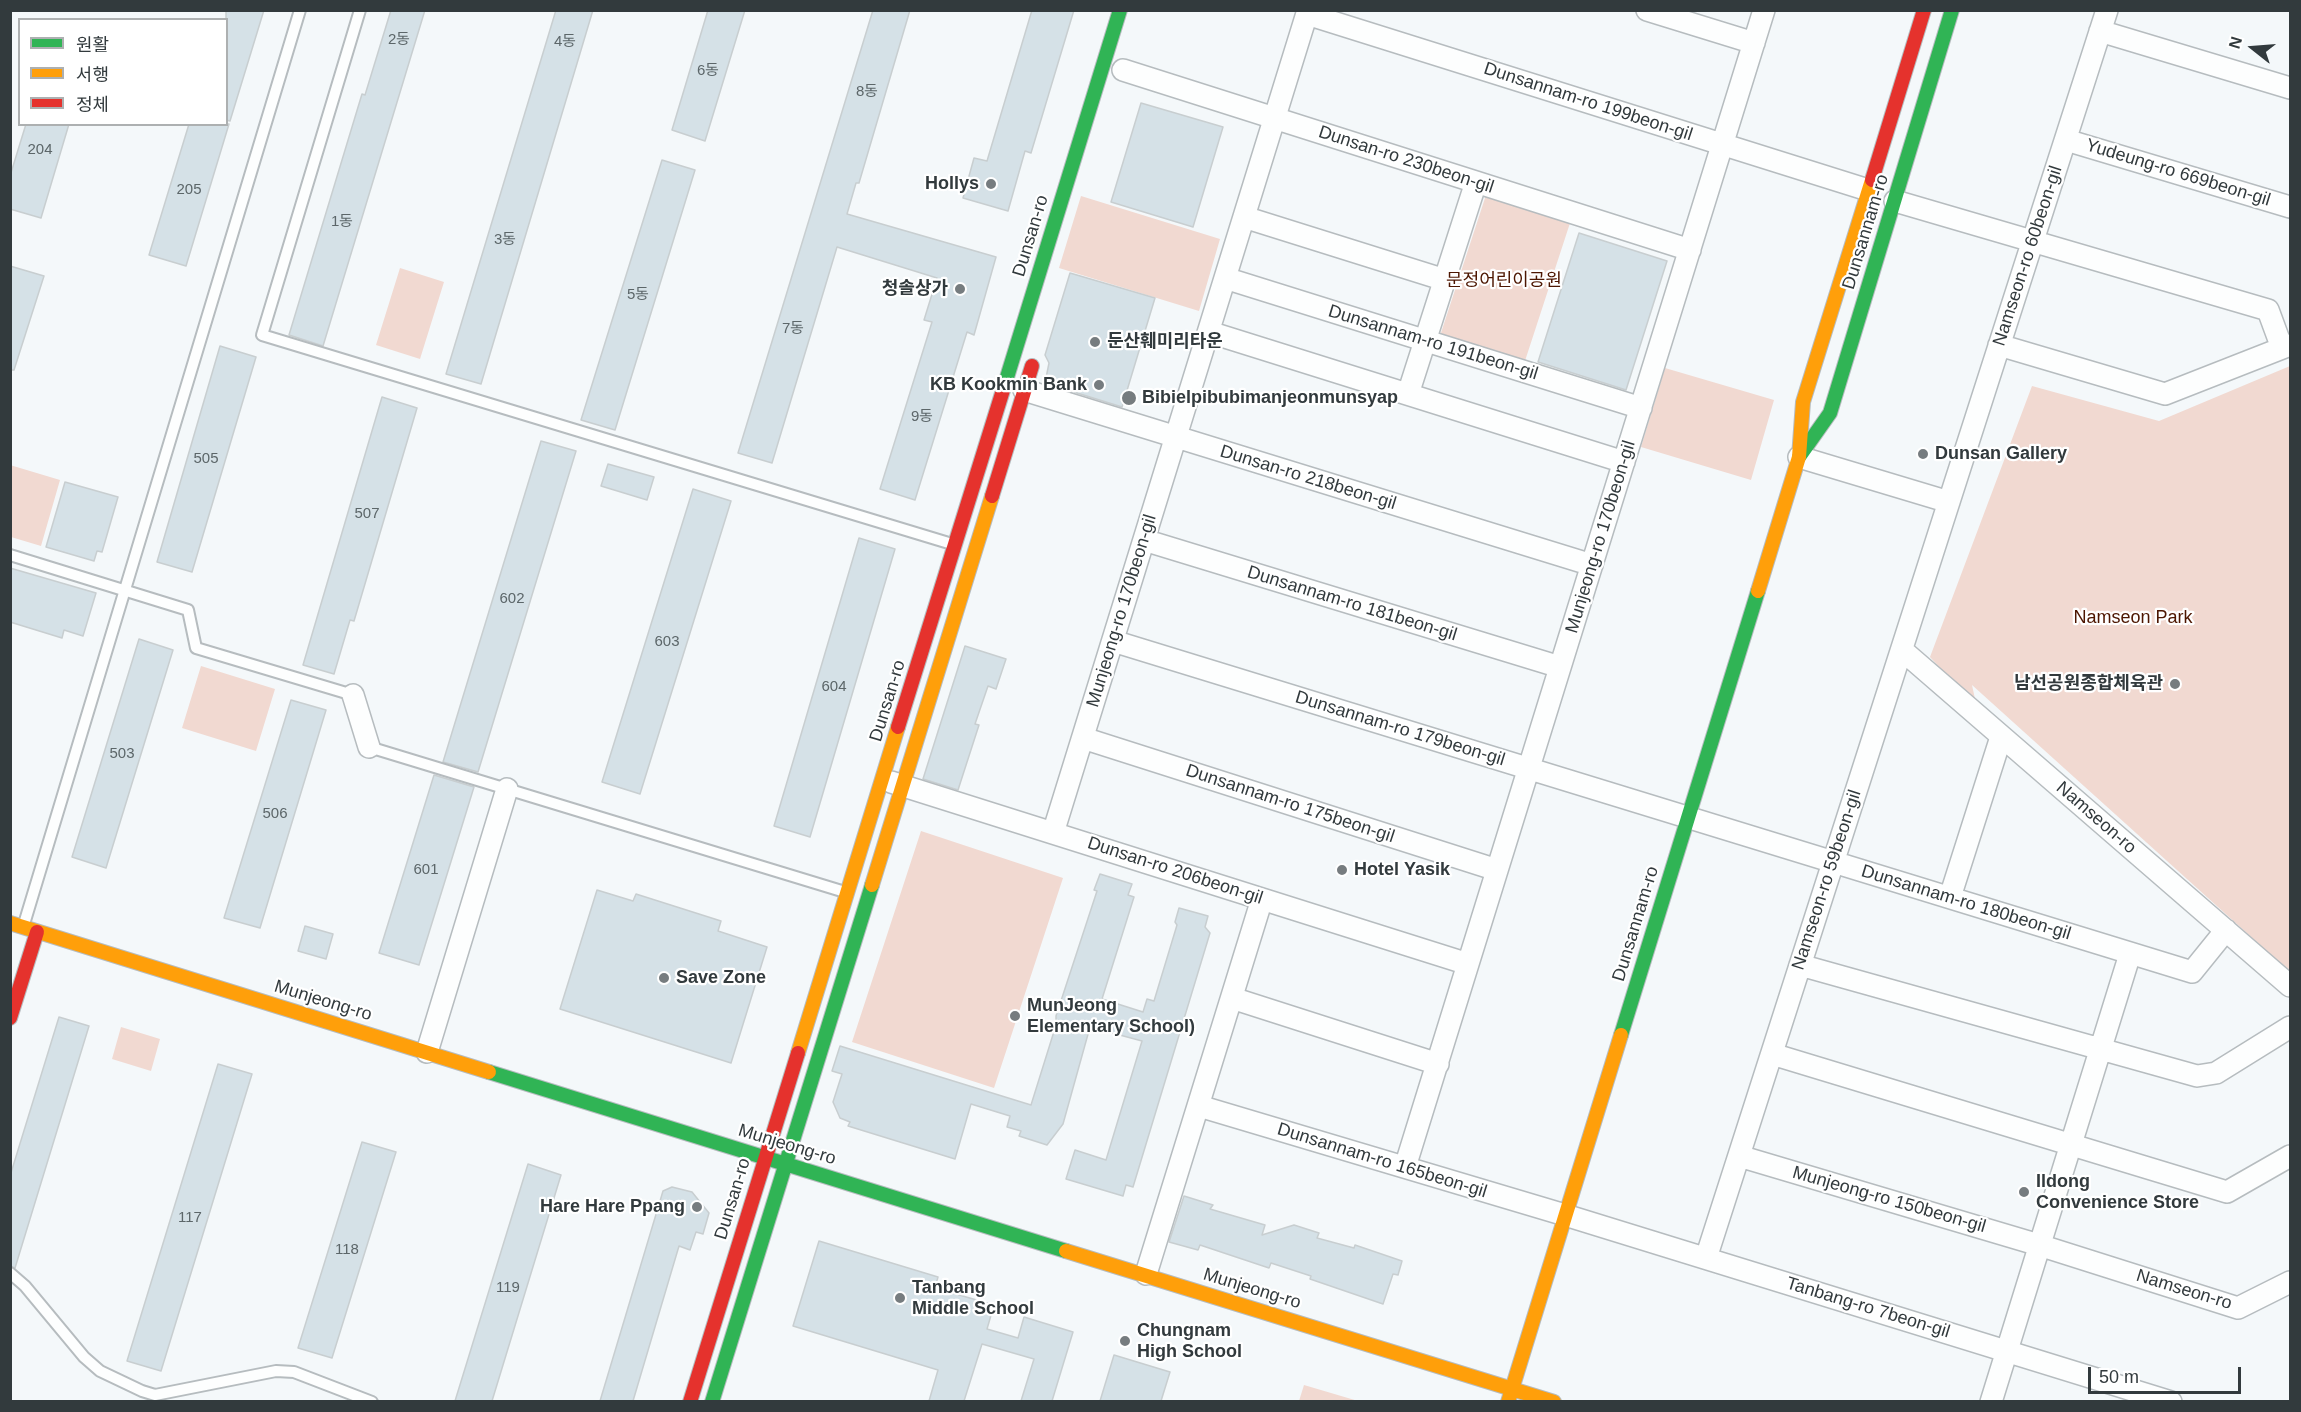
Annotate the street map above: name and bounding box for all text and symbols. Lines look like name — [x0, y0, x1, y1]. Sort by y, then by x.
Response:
legend — [18, 18, 228, 126]
north arrow — [2223, 18, 2283, 78]
house number: 2동 — [388, 31, 410, 49]
house number: 4동 — [554, 33, 576, 51]
text: 원활 — [76, 35, 109, 55]
text: N — [2225, 35, 2245, 51]
street label: Dunsannam-ro 199beon-gil — [1481, 58, 1695, 146]
house number: 6동 — [697, 62, 719, 80]
text: 서행 — [76, 65, 109, 85]
house number: 8동 — [856, 83, 878, 101]
text: 정체 — [76, 95, 109, 115]
street label: Dunsan-ro 230beon-gil — [1316, 121, 1496, 199]
street label: Yudeung-ro 669beon-gil — [2083, 135, 2273, 211]
house number: 204 — [27, 141, 53, 159]
street label: Namseon-ro 60beon-gil — [1989, 163, 2067, 349]
street label: Dunsannam-ro — [1838, 172, 1894, 292]
place label: Hollys — [925, 173, 979, 195]
marker: Hollys — [984, 177, 998, 191]
house number: 205 — [176, 181, 202, 199]
street label: Dunsan-ro — [1008, 193, 1054, 279]
house number: 1동 — [331, 213, 353, 231]
house number: 3동 — [494, 231, 516, 249]
park label: 문정어린이공원 — [1446, 270, 1562, 292]
place label: 청솔상가 — [882, 278, 948, 300]
marker: 청솔상가 — [953, 282, 967, 296]
house number: 5동 — [627, 286, 649, 304]
street label: Dunsannam-ro 191beon-gil — [1326, 301, 1540, 385]
house number: 7동 — [782, 320, 804, 338]
place label: 둔산훼미리타운 — [1107, 331, 1223, 353]
marker: 둔산훼미리타운 — [1088, 335, 1102, 349]
place label: KB Kookmin Bank — [930, 374, 1087, 396]
marker: KB Kookmin Bank — [1092, 378, 1106, 392]
place label: Bibielpibubimanjeonmunsyap — [1142, 387, 1398, 409]
marker: Bibielpibubimanjeonmunsyap — [1120, 389, 1138, 407]
house number: 9동 — [911, 408, 933, 426]
street label: Munjeong-ro 170beon-gil — [1561, 438, 1641, 636]
street label: Dunsan-ro 218beon-gil — [1217, 441, 1399, 515]
place label: Dunsan Gallery — [1935, 443, 2067, 465]
marker: Dunsan Gallery — [1916, 447, 1930, 461]
house number: 505 — [193, 450, 219, 468]
house number: 507 — [354, 505, 380, 523]
street label: Munjeong-ro 170beon-gil — [1082, 512, 1162, 710]
street label: Dunsannam-ro 181beon-gil — [1245, 562, 1459, 646]
house number: 602 — [499, 590, 525, 608]
park label: Namseon Park — [2073, 607, 2193, 629]
house number: 603 — [654, 633, 680, 651]
street label: Dunsan-ro — [865, 658, 911, 744]
place label: 남선공원종합체육관 — [2014, 673, 2163, 695]
marker: 남선공원종합체육관 — [2168, 677, 2182, 691]
house number: 604 — [821, 678, 847, 696]
street label: Dunsannam-ro 179beon-gil — [1293, 687, 1507, 771]
house number: 503 — [109, 745, 135, 763]
street label: Dunsannam-ro 175beon-gil — [1183, 760, 1397, 848]
street label: Namseon-ro — [2052, 777, 2140, 859]
street label: Namseon-ro 59beon-gil — [1788, 787, 1866, 973]
house number: 506 — [262, 805, 288, 823]
street label: Dunsan-ro 206beon-gil — [1085, 832, 1265, 910]
place label: Hotel Yasik — [1354, 859, 1450, 881]
house number: 601 — [413, 861, 439, 879]
street label: Dunsannam-ro 180beon-gil — [1859, 861, 2073, 945]
marker: Hotel Yasik — [1335, 863, 1349, 877]
street label: Dunsannam-ro — [1608, 864, 1664, 984]
place label: Save Zone — [676, 967, 766, 989]
marker: Save Zone — [657, 971, 671, 985]
street label: Munjeong-ro — [272, 976, 374, 1026]
place label: MunJeong Elementary School) — [1027, 995, 1195, 1038]
marker: MunJeong Elementary School) — [1008, 1009, 1022, 1023]
street label: Dunsannam-ro 165beon-gil — [1275, 1119, 1489, 1203]
street label: Munjeong-ro — [736, 1120, 838, 1170]
street label: Dunsan-ro — [710, 1156, 756, 1242]
street label: Munjeong-ro 150beon-gil — [1790, 1162, 1988, 1238]
place label: Ildong Convenience Store — [2036, 1171, 2199, 1214]
marker: Ildong Convenience Store — [2017, 1185, 2031, 1199]
place label: Hare Hare Ppang — [540, 1196, 685, 1218]
marker: Hare Hare Ppang — [690, 1200, 704, 1214]
house number: 117 — [178, 1209, 202, 1227]
house number: 118 — [335, 1241, 359, 1259]
street label: Munjeong-ro — [1201, 1264, 1303, 1314]
street label: Namseon-ro — [2133, 1265, 2235, 1315]
street label: Tanbang-ro 7beon-gil — [1783, 1273, 1953, 1343]
place label: Tanbang Middle School — [912, 1277, 1034, 1320]
house number: 119 — [496, 1279, 520, 1297]
marker: Tanbang Middle School — [893, 1291, 907, 1305]
place label: Chungnam High School — [1137, 1320, 1242, 1362]
marker: Chungnam High School — [1118, 1334, 1132, 1348]
scale bar — [2091, 1355, 2244, 1393]
text: 50 m — [2099, 1367, 2139, 1387]

